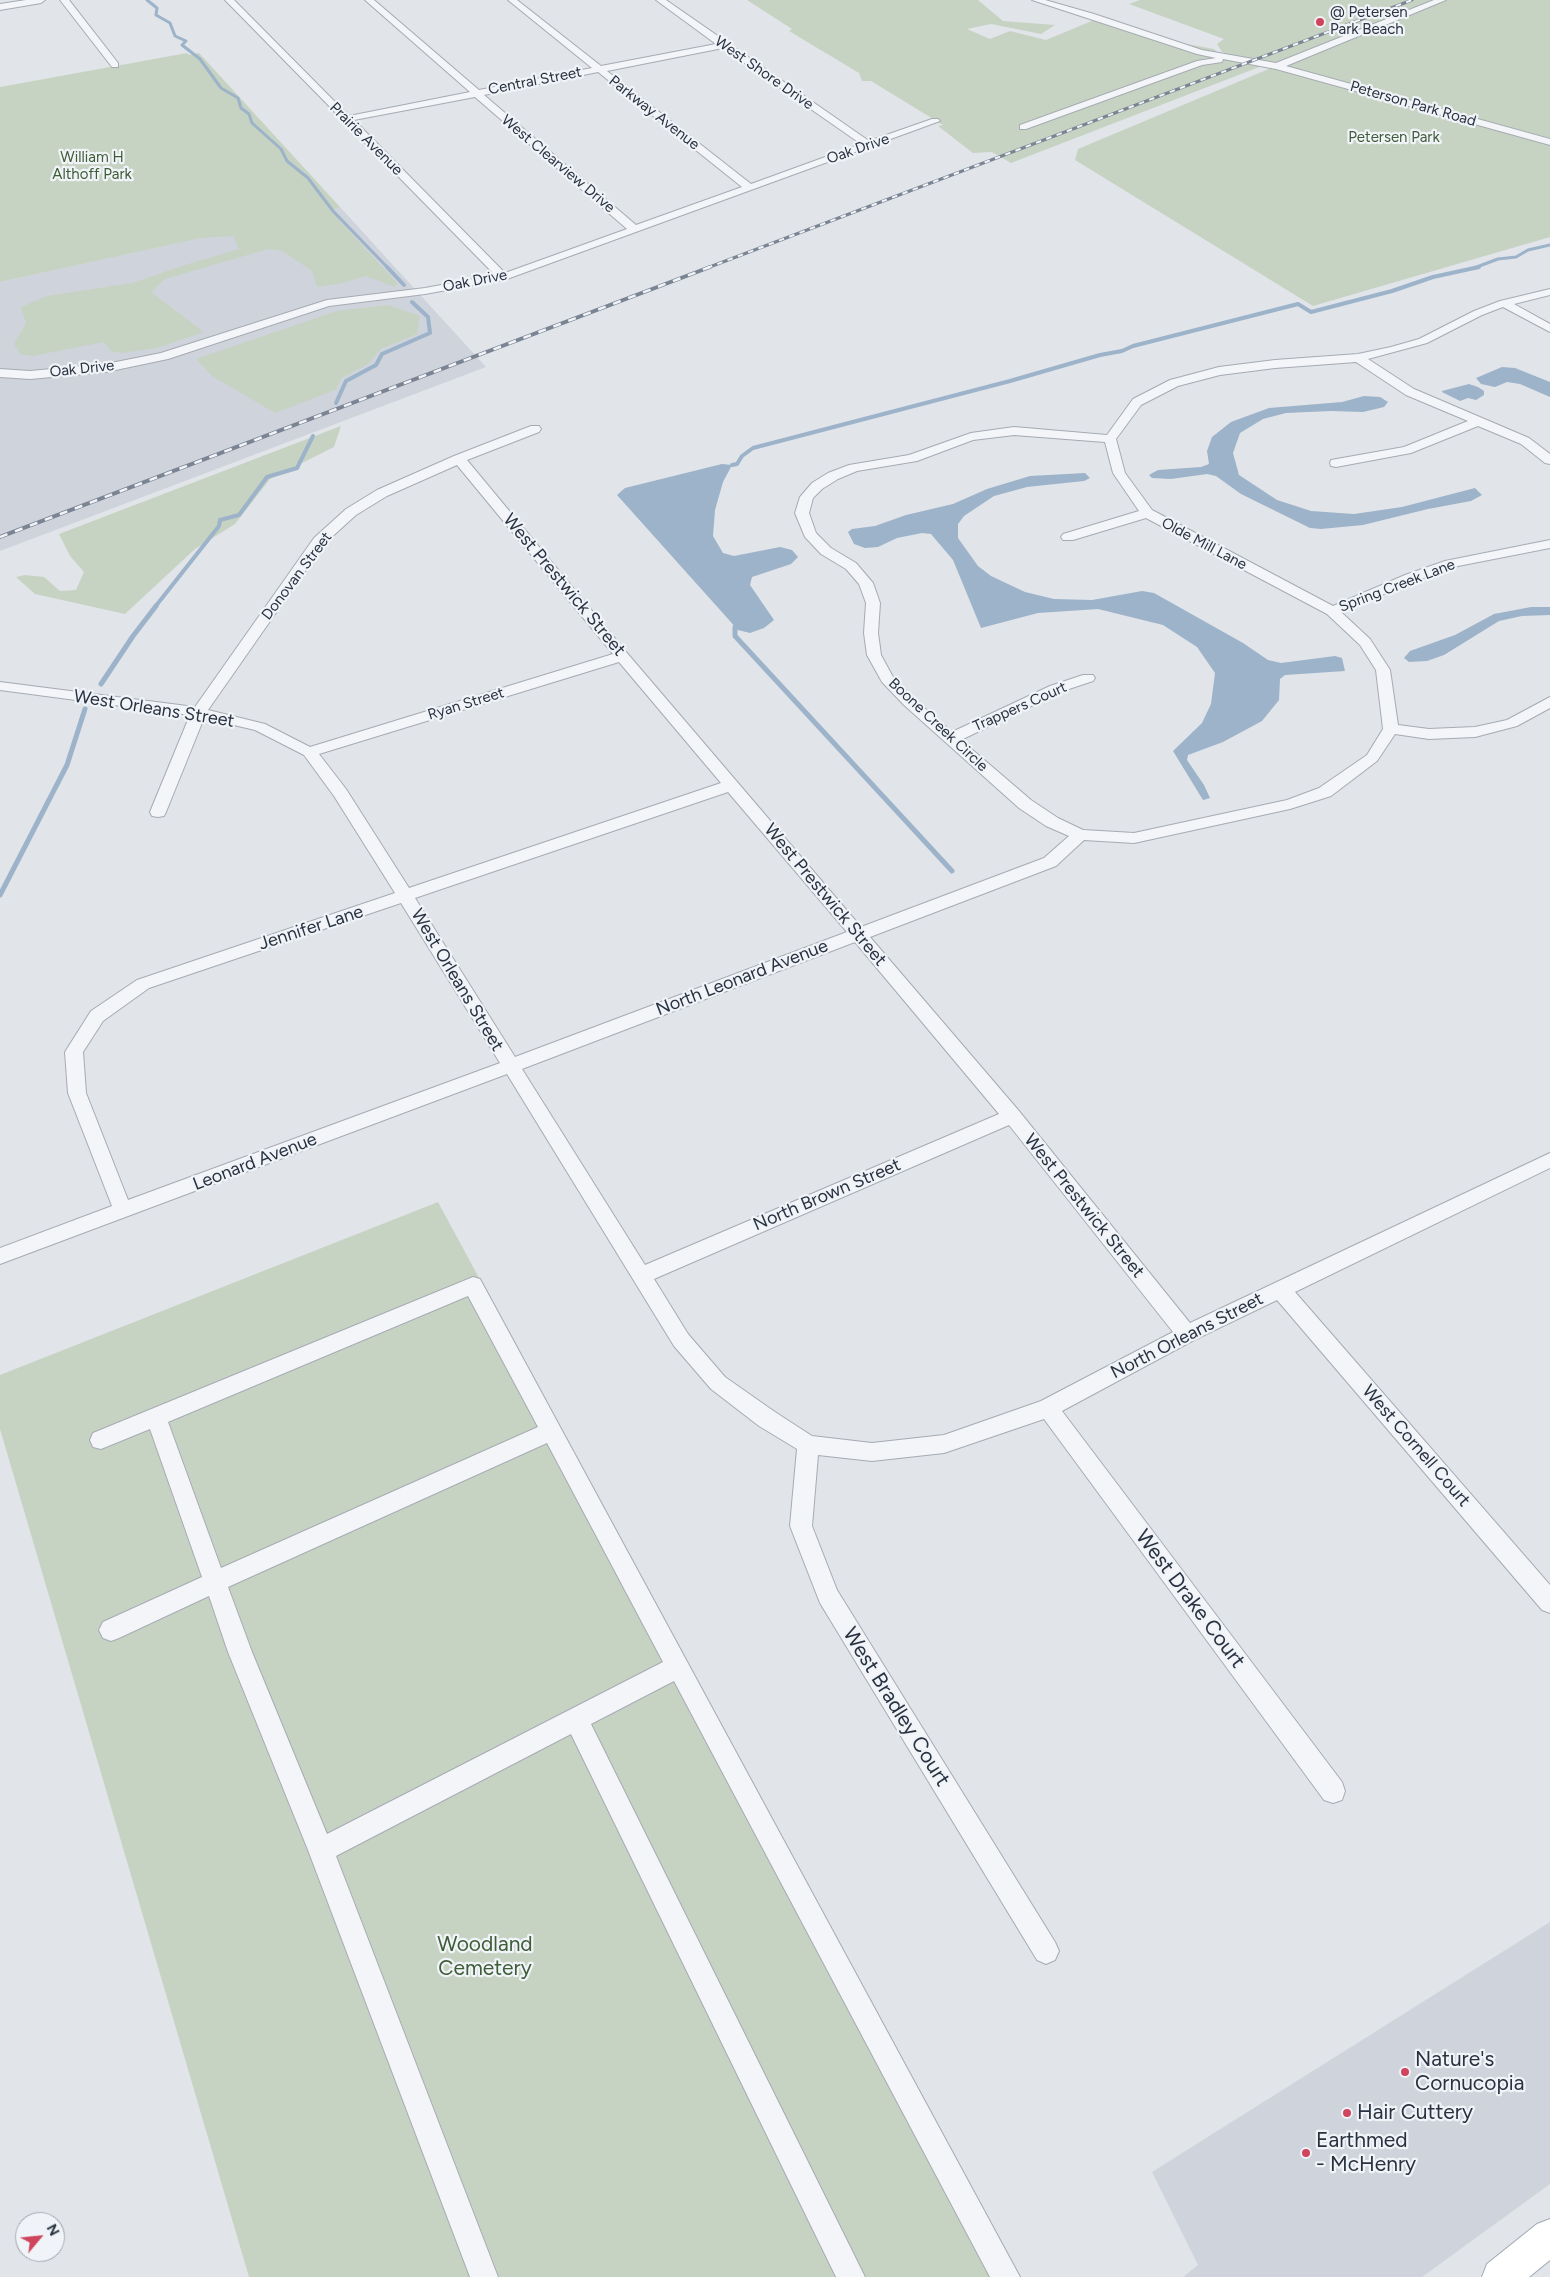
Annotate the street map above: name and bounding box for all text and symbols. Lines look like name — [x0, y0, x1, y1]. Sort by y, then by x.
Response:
place label: @ Petersen Park Beach — [1330, 4, 1408, 39]
marker: @ Petersen Park Beach — [1314, 16, 1326, 28]
street label: West Shore Drive — [711, 32, 817, 114]
street label: Central Street — [487, 63, 583, 99]
street label: Parkway Avenue — [605, 72, 703, 154]
street label: Peterson Park Road — [1348, 77, 1478, 131]
street label: Prairie Avenue — [326, 99, 406, 179]
street label: West Clearview Drive — [498, 111, 618, 217]
park label: Petersen Park — [1348, 129, 1440, 147]
street label: Oak Drive — [824, 130, 892, 168]
park label: William H Althoff Park — [52, 149, 132, 184]
street label: Oak Drive — [441, 266, 509, 296]
street label: Oak Drive — [49, 357, 115, 381]
street label: West Prestwick Street — [498, 509, 630, 661]
street label: Olde Mill Lane — [1158, 514, 1250, 574]
street label: Donovan Street — [258, 529, 336, 623]
street label: Spring Creek Lane — [1336, 556, 1458, 616]
street label: Boone Creek Circle — [885, 674, 991, 776]
street label: Trappers Court — [970, 678, 1070, 736]
street label: Ryan Street — [426, 684, 506, 724]
street label: West Orleans Street — [72, 686, 236, 732]
street label: West Prestwick Street — [759, 819, 891, 971]
street label: Jennifer Lane — [256, 901, 366, 955]
street label: West Orleans Street — [406, 905, 508, 1055]
street label: North Leonard Avenue — [653, 935, 831, 1021]
street label: Leonard Avenue — [190, 1128, 320, 1196]
street label: West Prestwick Street — [1019, 1130, 1149, 1282]
street label: North Brown Street — [750, 1154, 904, 1236]
street label: North Orleans Street — [1107, 1288, 1267, 1384]
street label: West Cornell Court — [1357, 1381, 1475, 1511]
street label: West Drake Court — [1130, 1525, 1250, 1673]
street label: West Bradley Court — [837, 1623, 955, 1791]
park label: Woodland Cemetery — [437, 1932, 533, 1982]
place label: Nature's Cornucopia — [1415, 2047, 1524, 2097]
marker: Nature's Cornucopia — [1399, 2066, 1411, 2078]
place label: Hair Cuttery — [1357, 2100, 1473, 2126]
marker: Hair Cuttery — [1341, 2107, 1353, 2119]
place label: Earthmed - McHenry — [1316, 2128, 1416, 2178]
marker: Earthmed - McHenry — [1300, 2147, 1312, 2159]
north arrow — [15, 2212, 65, 2262]
text: N — [43, 2221, 63, 2239]

